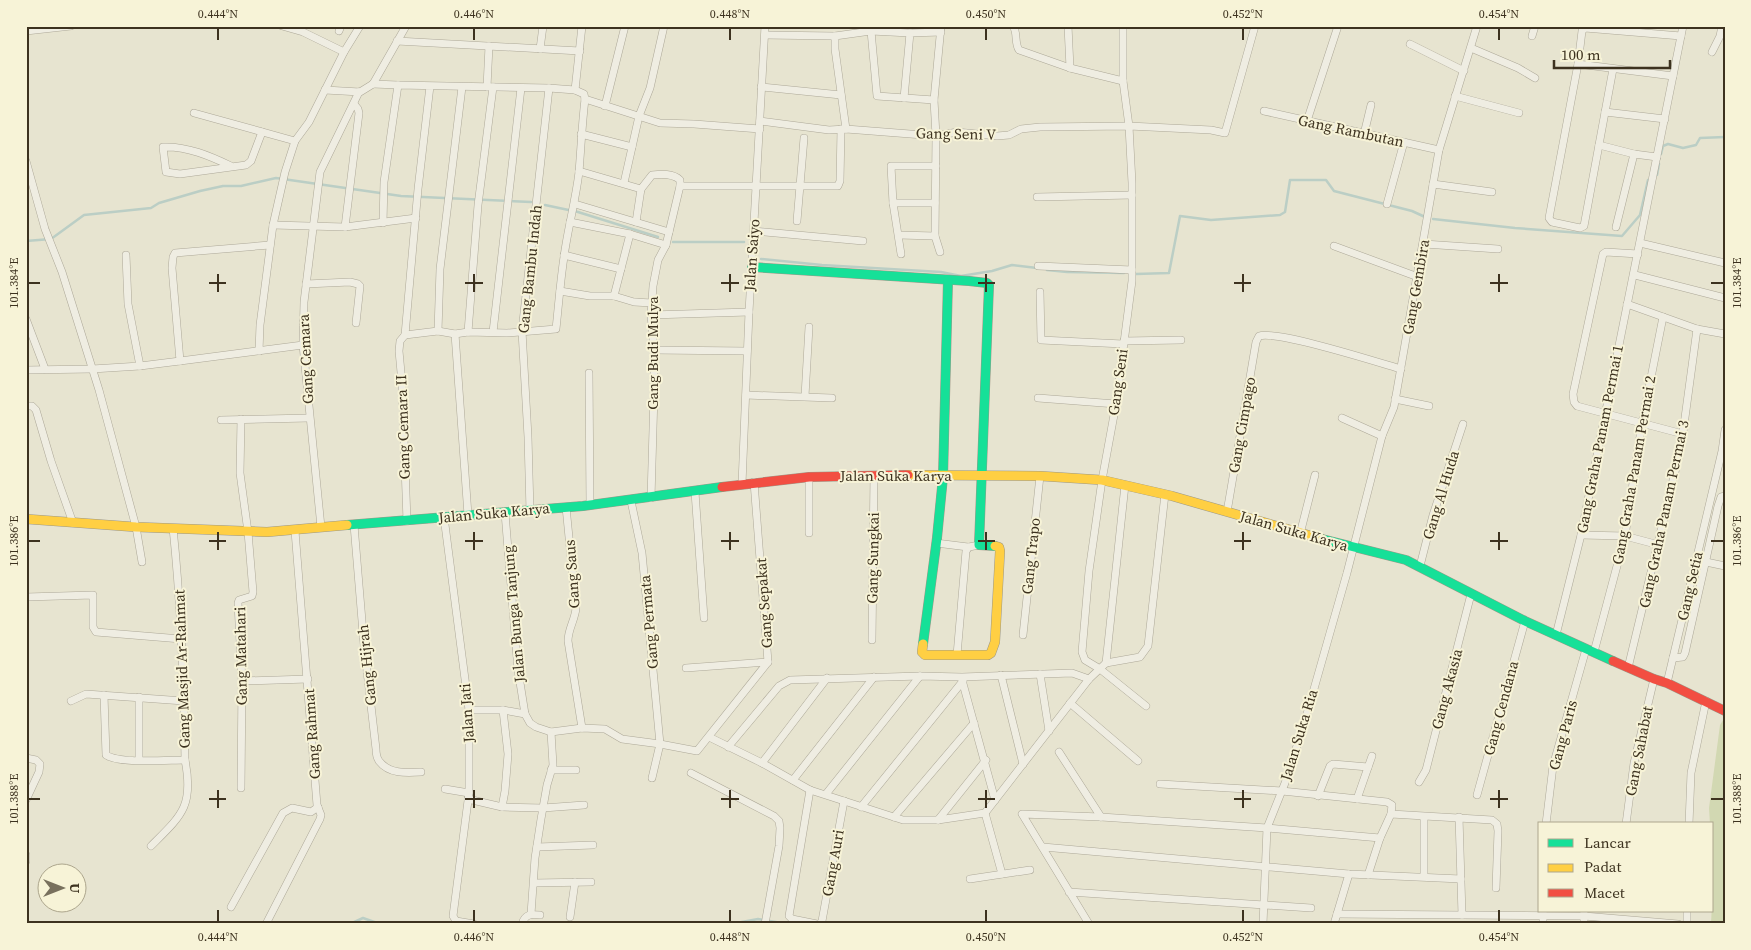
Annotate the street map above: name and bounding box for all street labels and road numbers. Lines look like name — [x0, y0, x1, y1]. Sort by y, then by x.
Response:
street label: Gang Rambutan — [1296, 109, 1406, 152]
street label: Gang Seni V — [916, 122, 996, 145]
street label: Gang Bambu Indah — [512, 204, 547, 334]
street label: Jalan Saiyo — [738, 218, 765, 293]
street label: Gang Gembira — [1397, 237, 1434, 336]
street label: Gang Budi Mulya — [642, 296, 663, 410]
street label: Gang Cemara — [293, 313, 318, 405]
street label: Gang Graha Panam Permai 1 — [1571, 343, 1628, 535]
street label: Gang Seni — [1102, 347, 1133, 417]
street label: Gang Cemara II — [390, 374, 415, 480]
street label: Gang Graha Panam Permai 2 — [1607, 374, 1660, 566]
street label: Gang Cimpago — [1223, 375, 1260, 475]
street label: Gang Graha Panam Permai 3 — [1633, 418, 1694, 610]
street label: Gang Al Huda — [1417, 447, 1464, 542]
street label: Jalan Suka Karya — [839, 465, 952, 486]
street label: Jalan Suka Karya — [436, 497, 551, 528]
street label: Jalan Suka Karya — [1236, 505, 1351, 556]
street label: Gang Sungkai — [861, 512, 884, 604]
street label: Gang Trapo — [1016, 517, 1045, 595]
street label: Gang Saus — [559, 539, 584, 609]
street label: Jalan Bunga Tanjung — [497, 544, 530, 684]
street label: Gang Setia — [1671, 549, 1708, 623]
street label: Gang Sepakat — [750, 557, 777, 649]
street label: Gang Permata — [634, 574, 663, 670]
street label: Gang Masjid Ar-Rahmat — [168, 589, 195, 749]
street label: Gang Matahari — [229, 606, 252, 706]
street label: Gang Hijrah — [352, 623, 381, 707]
street label: Gang Akasia — [1426, 646, 1467, 731]
street label: Gang Cendana — [1478, 658, 1523, 757]
street label: Jalan Jati — [454, 683, 479, 744]
street label: Jalan Suka Ria — [1274, 686, 1323, 784]
street label: Gang Rahmat — [298, 688, 325, 780]
street label: Gang Paris — [1543, 697, 1582, 772]
street label: Gang Sahabat — [1619, 704, 1658, 798]
street label: Gang Auri — [816, 828, 849, 898]

